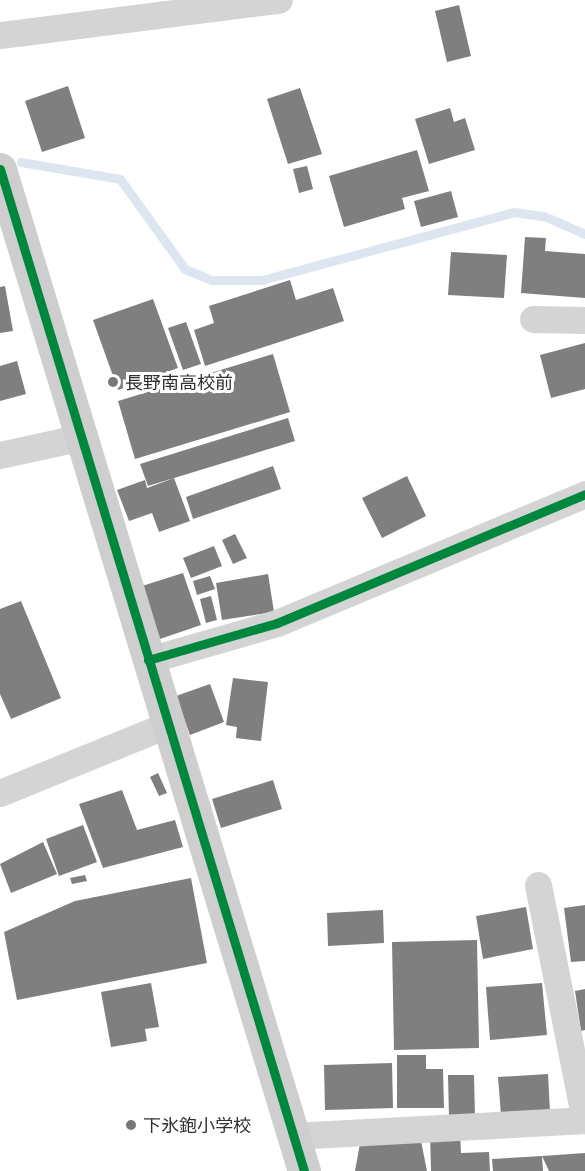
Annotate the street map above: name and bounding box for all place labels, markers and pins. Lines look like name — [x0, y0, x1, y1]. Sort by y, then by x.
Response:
place label: 長野南高校前 — [125, 371, 233, 393]
marker: 長野南高校前 — [106, 375, 120, 389]
place label: 下氷鉋小学校 — [143, 1114, 251, 1136]
marker: 下氷鉋小学校 — [124, 1118, 138, 1132]

